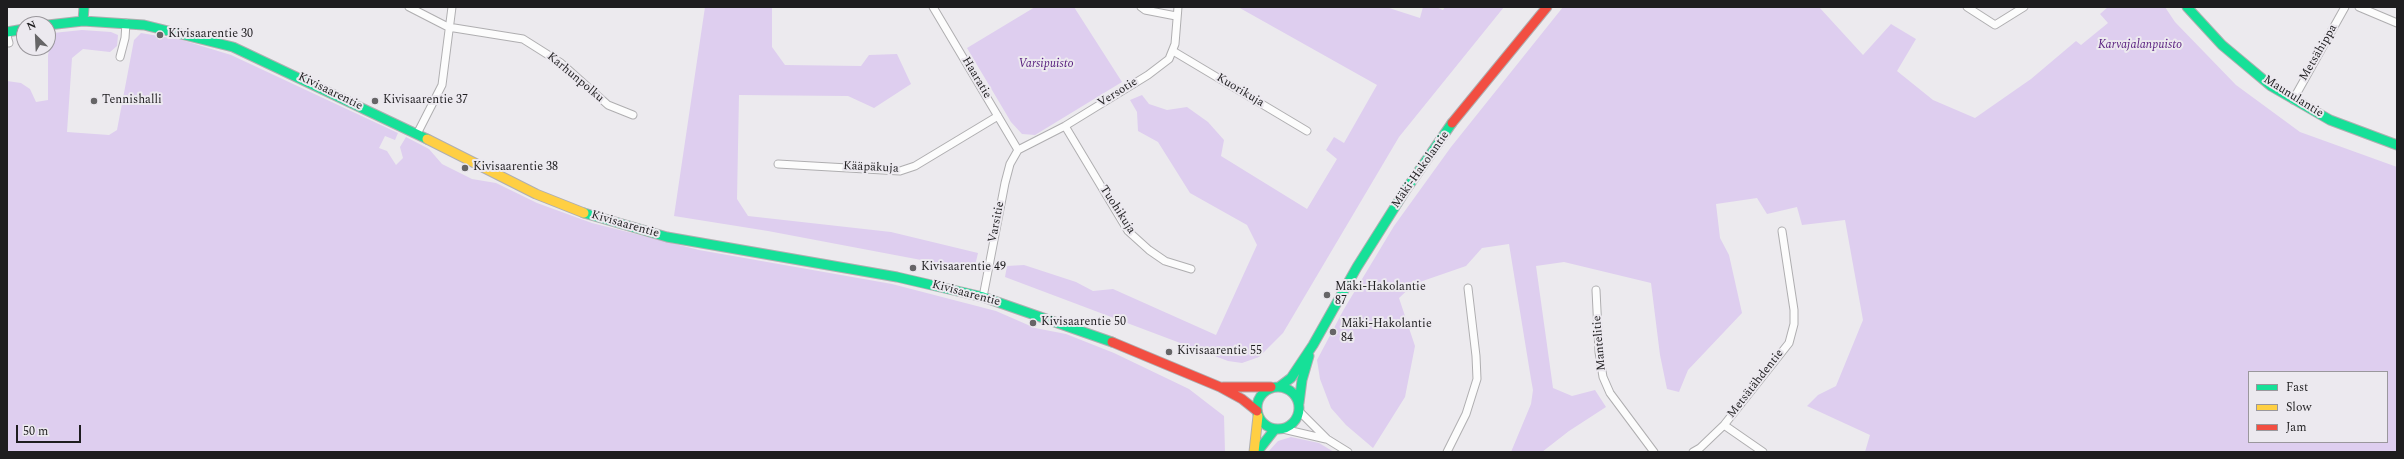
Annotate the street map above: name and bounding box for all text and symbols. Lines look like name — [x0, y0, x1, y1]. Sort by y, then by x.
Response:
north arrow — [16, 16, 56, 56]
text: N — [24, 16, 39, 35]
street label: Metsähippa — [2297, 22, 2341, 84]
place label: Kivisaarentie 30 — [168, 28, 253, 42]
marker: Kivisaarentie 30 — [155, 30, 165, 40]
park label: Karvajalanpuisto — [2098, 39, 2182, 53]
street label: Karhunpolku — [544, 50, 606, 106]
street label: Haaratie — [958, 55, 994, 101]
park label: Varsipuisto — [1018, 58, 1074, 72]
street label: Kivisaarentie — [295, 70, 365, 114]
street label: Kuorikuja — [1214, 71, 1266, 111]
street label: Maunulantie — [2260, 73, 2326, 121]
street label: Versotie — [1095, 75, 1141, 111]
place label: Tennishalli — [102, 94, 162, 108]
place label: Kivisaarentie 37 — [383, 94, 468, 108]
marker: Tennishalli — [89, 96, 99, 106]
marker: Kivisaarentie 37 — [370, 96, 380, 106]
street label: Mäki-Hakolantie — [1389, 129, 1453, 211]
street label: Kääpäkuja — [843, 159, 899, 177]
place label: Kivisaarentie 38 — [473, 161, 558, 175]
marker: Kivisaarentie 38 — [460, 163, 470, 173]
street label: Tuohikuja — [1096, 183, 1138, 237]
street label: Varsitie — [986, 200, 1008, 244]
street label: Kivisaarentie — [589, 208, 661, 242]
place label: Kivisaarentie 49 — [921, 261, 1006, 275]
marker: Kivisaarentie 49 — [908, 263, 918, 273]
street label: Kivisaarentie — [930, 278, 1002, 310]
place label: Mäki-Hakolantie 87 — [1335, 281, 1426, 309]
marker: Mäki-Hakolantie 87 — [1322, 290, 1332, 300]
street label: Mantelitie — [1590, 315, 1610, 371]
place label: Kivisaarentie 50 — [1041, 316, 1126, 330]
marker: Kivisaarentie 50 — [1028, 318, 1038, 328]
place label: Mäki-Hakolantie 84 — [1341, 318, 1432, 346]
marker: Mäki-Hakolantie 84 — [1328, 327, 1338, 337]
place label: Kivisaarentie 55 — [1177, 345, 1262, 359]
marker: Kivisaarentie 55 — [1164, 347, 1174, 357]
street label: Metsätähdentie — [1725, 347, 1787, 421]
legend — [2248, 371, 2388, 443]
text: Fast — [2286, 378, 2308, 397]
text: Slow — [2286, 398, 2311, 417]
scale bar — [18, 417, 83, 443]
text: Jam — [2286, 418, 2307, 437]
text: 50 m — [23, 422, 48, 441]

